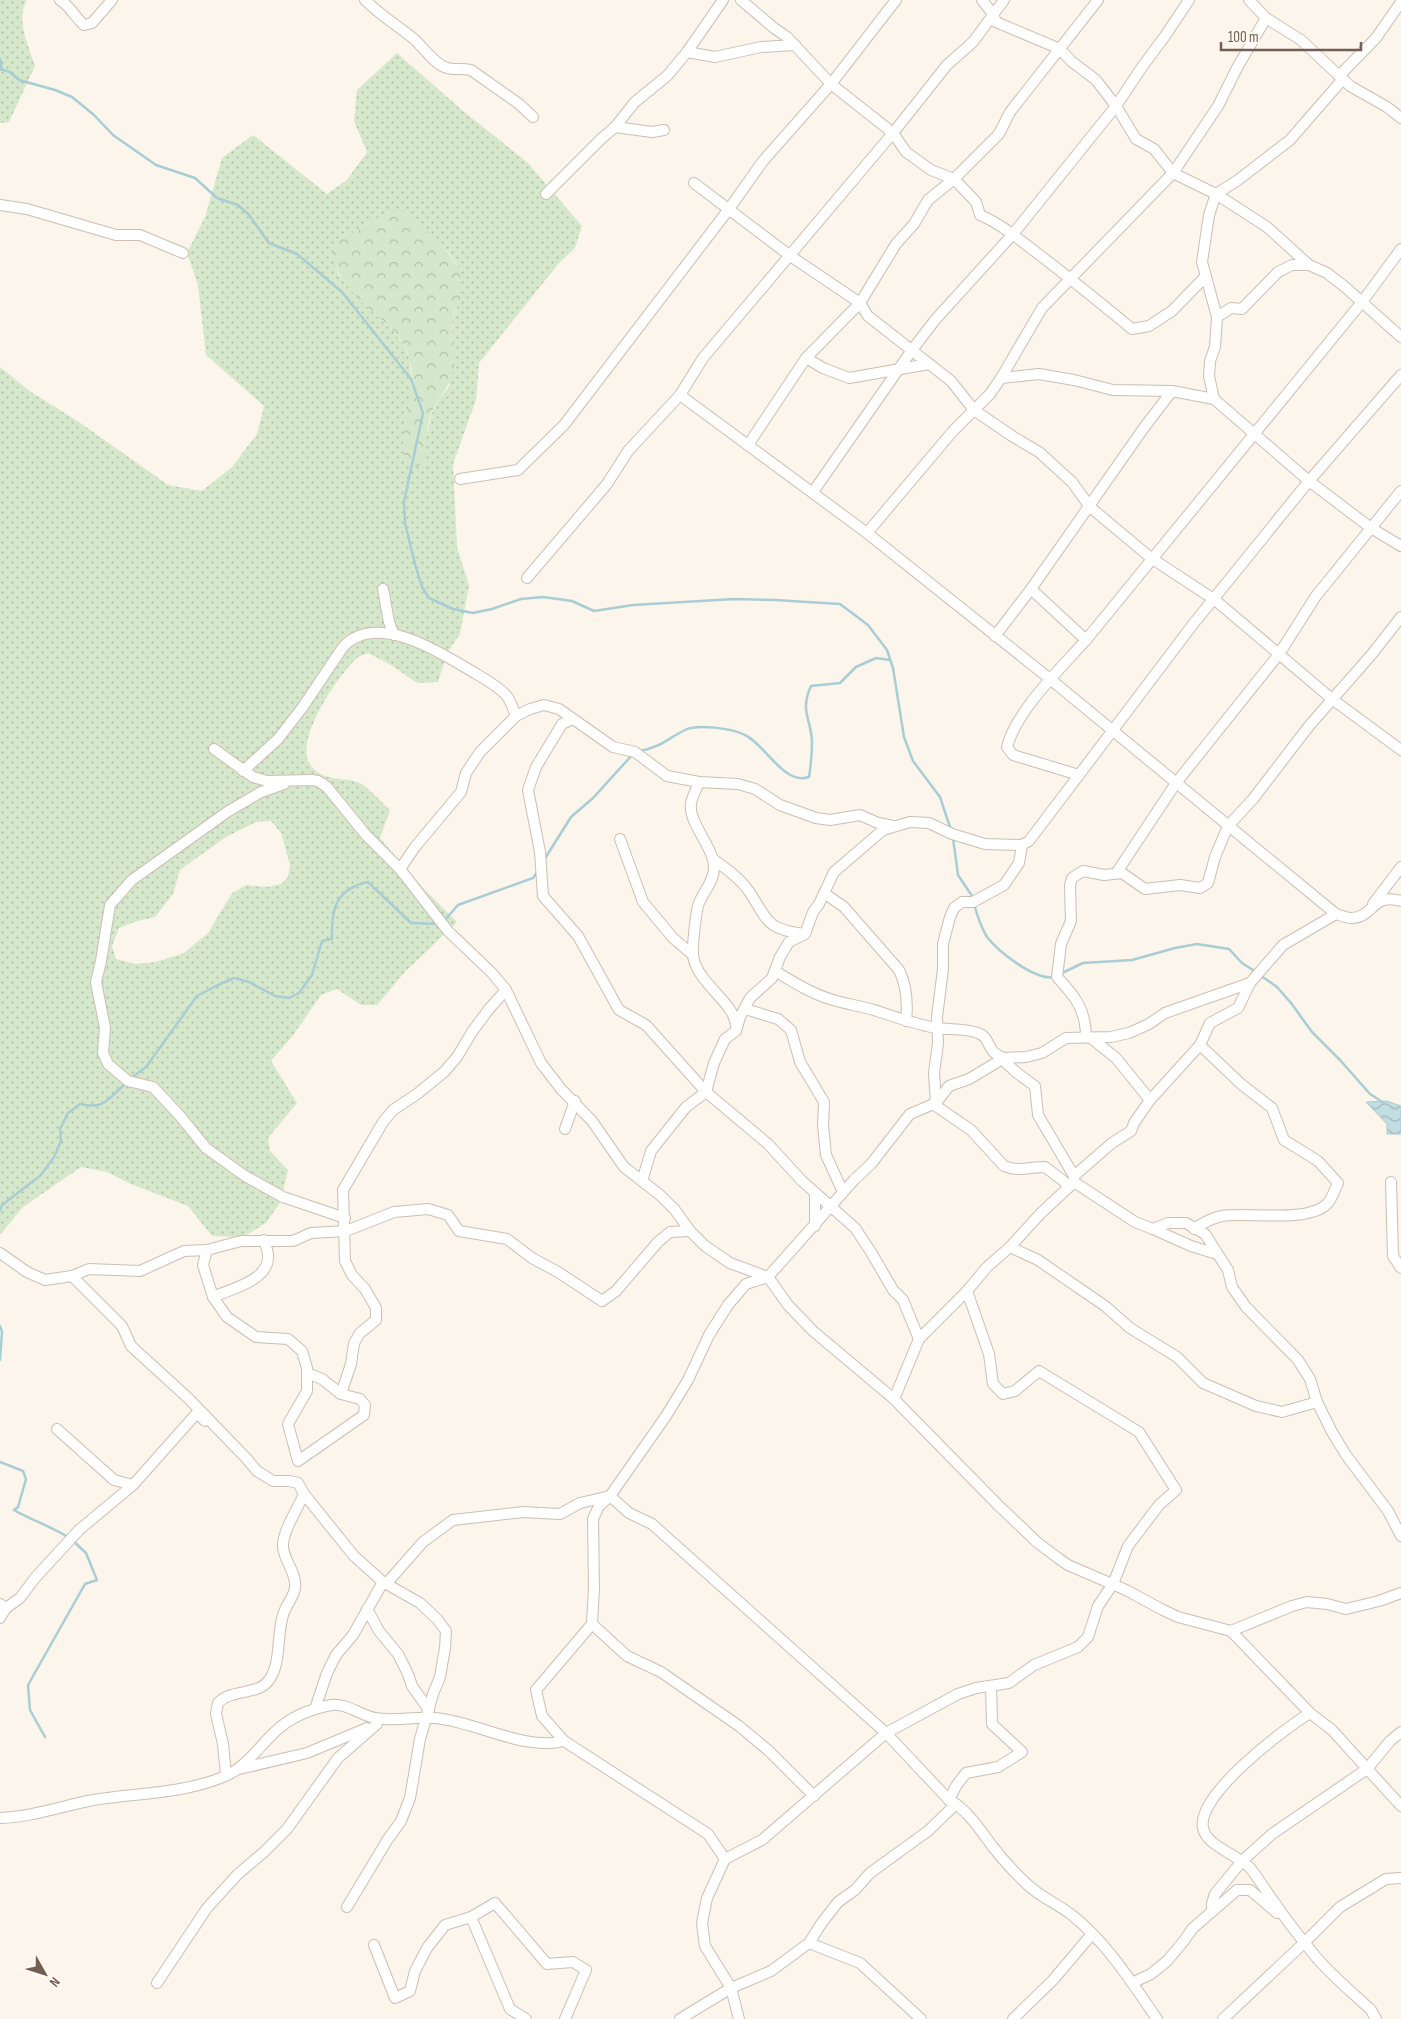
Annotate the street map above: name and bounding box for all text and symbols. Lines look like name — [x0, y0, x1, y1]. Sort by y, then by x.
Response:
scale bar — [1221, 20, 1361, 52]
text: 100 m — [1228, 28, 1259, 47]
north arrow — [20, 1949, 70, 1999]
text: N — [46, 1974, 64, 1990]

